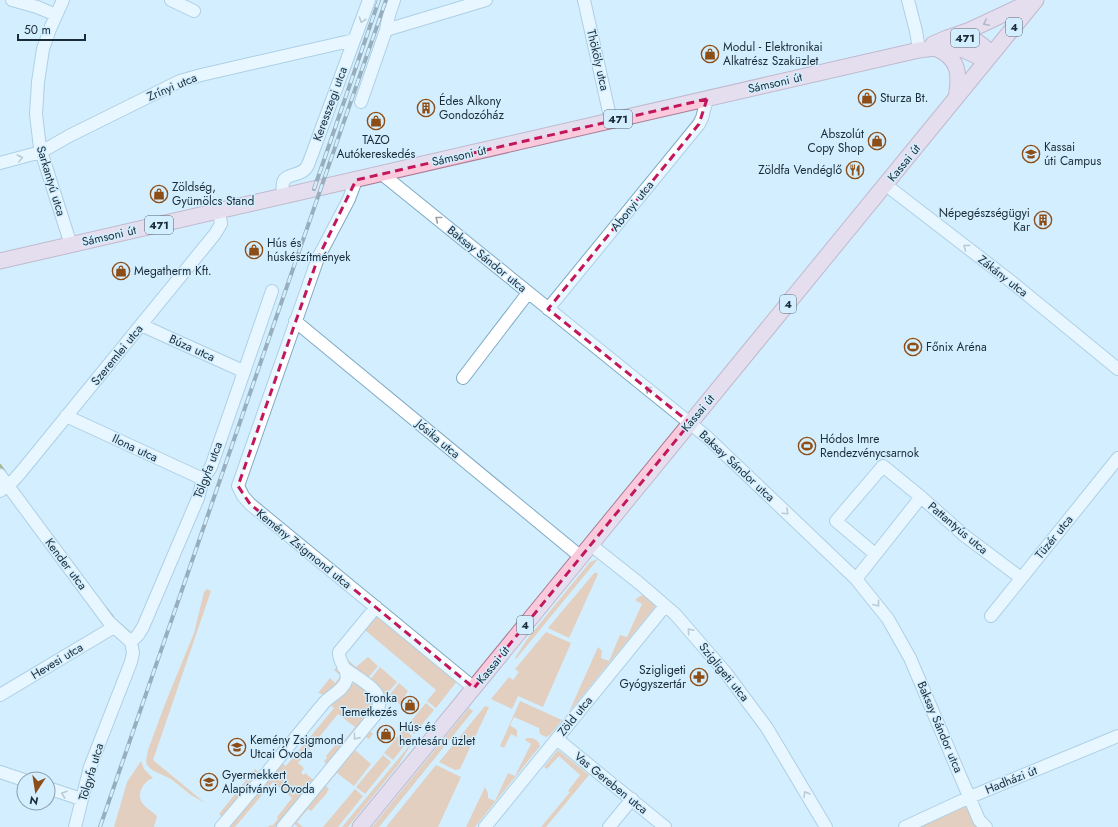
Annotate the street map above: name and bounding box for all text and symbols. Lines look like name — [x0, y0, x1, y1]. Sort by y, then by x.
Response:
scale bar — [18, 16, 85, 42]
one-way arrow — [358, 17, 366, 24]
one-way arrow — [983, 18, 990, 26]
road number: 4 — [1006, 18, 1022, 36]
text: 50 m — [24, 21, 51, 39]
street label: Thököly utca — [582, 28, 614, 93]
road number: 471 — [951, 29, 979, 47]
place label: Modul - Elektronikai Alkatrész Szaküzlet — [723, 38, 823, 70]
shop icon: Modul - Elektronikai Alkatrész Szaküzlet — [700, 44, 720, 64]
street label: Keresszegi utca — [308, 64, 352, 144]
street label: Zrínyi utca — [144, 68, 200, 106]
street label: Sámsoni út — [746, 68, 804, 98]
shop icon: Sturza Bt. — [857, 88, 877, 108]
place label: Sturza Bt. — [880, 89, 928, 107]
place label: Édes Alkony Gondozóház — [439, 92, 504, 124]
building icon: Édes Alkony Gondozóház — [416, 98, 436, 118]
road number: 471 — [604, 110, 632, 128]
shop icon: TAZO Autókereskedés — [366, 111, 386, 131]
place label: Abszolút Copy Shop — [807, 125, 864, 157]
place label: TAZO Autókereskedés — [337, 131, 416, 163]
shop icon: Abszolút Copy Shop — [867, 131, 887, 151]
place label: Kassai úti Campus — [1044, 138, 1101, 170]
street label: Kassai út — [883, 140, 925, 186]
street label: Sámsoni út — [430, 141, 488, 171]
street label: Sarkantyú utca — [32, 144, 70, 219]
school or university icon: Kassai úti Campus — [1021, 144, 1041, 164]
one-way arrow — [17, 154, 24, 163]
restaurant icon: Zöldfa Vendéglő — [845, 160, 865, 180]
place label: Zöldfa Vendéglő — [758, 161, 842, 179]
street label: Abonyi utca — [606, 177, 658, 235]
place label: Zöldség, Gyümölcs Stand — [172, 178, 254, 210]
shop icon: Zöldség, Gyümölcs Stand — [149, 184, 169, 204]
place label: Népegészségügyi Kar — [939, 204, 1031, 236]
building icon: Népegészségügyi Kar — [1033, 210, 1053, 230]
road number: 471 — [145, 216, 173, 234]
one-way arrow — [436, 217, 443, 224]
street label: Sámsoni út — [80, 221, 138, 251]
street label: Baksay Sándor utca — [443, 221, 531, 297]
place label: Hús és húskészítmények — [267, 234, 351, 266]
shop icon: Hús és húskészítmények — [244, 240, 264, 260]
one-way arrow — [964, 245, 971, 252]
street label: Zákány utca — [974, 251, 1032, 301]
shop icon: Megatherm Kft. — [111, 261, 131, 281]
place label: Megatherm Kft. — [134, 262, 212, 280]
road number: 4 — [780, 295, 796, 313]
street label: Szeremlei utca — [87, 320, 147, 389]
street label: Búza utca — [166, 330, 218, 366]
sports icon: Főnix Aréna — [903, 337, 923, 357]
place label: Főnix Aréna — [926, 338, 987, 356]
one-way arrow — [646, 387, 653, 394]
street label: Kassai út — [677, 390, 719, 436]
street label: Jósika utca — [410, 414, 464, 463]
street label: Baksay Sándor utca — [695, 426, 779, 506]
street label: Ilona utca — [109, 430, 161, 467]
place label: Hódos Imre Rendezvénycsarnok — [820, 430, 920, 462]
sports icon: Hódos Imre Rendezvénycsarnok — [797, 436, 817, 456]
street label: Tölgyfa utca — [189, 439, 227, 501]
street label: Pattantyús utca — [924, 498, 992, 559]
street label: Kemény Zsigmond utca — [253, 505, 356, 593]
one-way arrow — [781, 507, 789, 515]
street label: Tüzér utca — [1031, 511, 1077, 563]
street label: Kender utca — [41, 534, 91, 594]
one-way arrow — [872, 600, 879, 607]
road number: 4 — [517, 616, 533, 634]
one-way arrow — [688, 629, 695, 636]
street label: Hevesi utca — [27, 638, 87, 684]
street label: Szigligeti utca — [695, 639, 754, 706]
street label: Kassai út — [472, 642, 514, 688]
place label: Szigligeti Gyógyszertár — [619, 661, 687, 693]
pharmacy icon: Szigligeti Gyógyszertár — [689, 667, 709, 687]
street label: Baksay Sándor utca — [913, 679, 967, 776]
place label: Tronka Temetkezés — [341, 689, 397, 721]
street label: Zöld utca — [553, 692, 597, 740]
shop icon: Tronka Temetkezés — [400, 695, 420, 715]
place label: Hús- és hentesáru üzlet — [399, 718, 475, 750]
shop icon: Hús- és hentesáru üzlet — [376, 724, 396, 744]
place label: Kemény Zsigmond Utcai Óvoda — [250, 731, 344, 763]
one-way arrow — [354, 733, 361, 740]
school or university icon: Kemény Zsigmond Utcai Óvoda — [227, 737, 247, 757]
street label: Tölgyfa utca — [74, 741, 108, 803]
street label: Vas Gereben utca — [570, 748, 652, 818]
street label: Hadházi út — [982, 761, 1040, 799]
place label: Gyermekkert Alapítványi Óvoda — [222, 766, 315, 798]
north arrow — [16, 771, 56, 811]
school or university icon: Gyermekkert Alapítványi Óvoda — [199, 772, 219, 792]
one-way arrow — [61, 790, 68, 798]
one-way arrow — [804, 791, 811, 798]
text: N — [28, 792, 40, 810]

